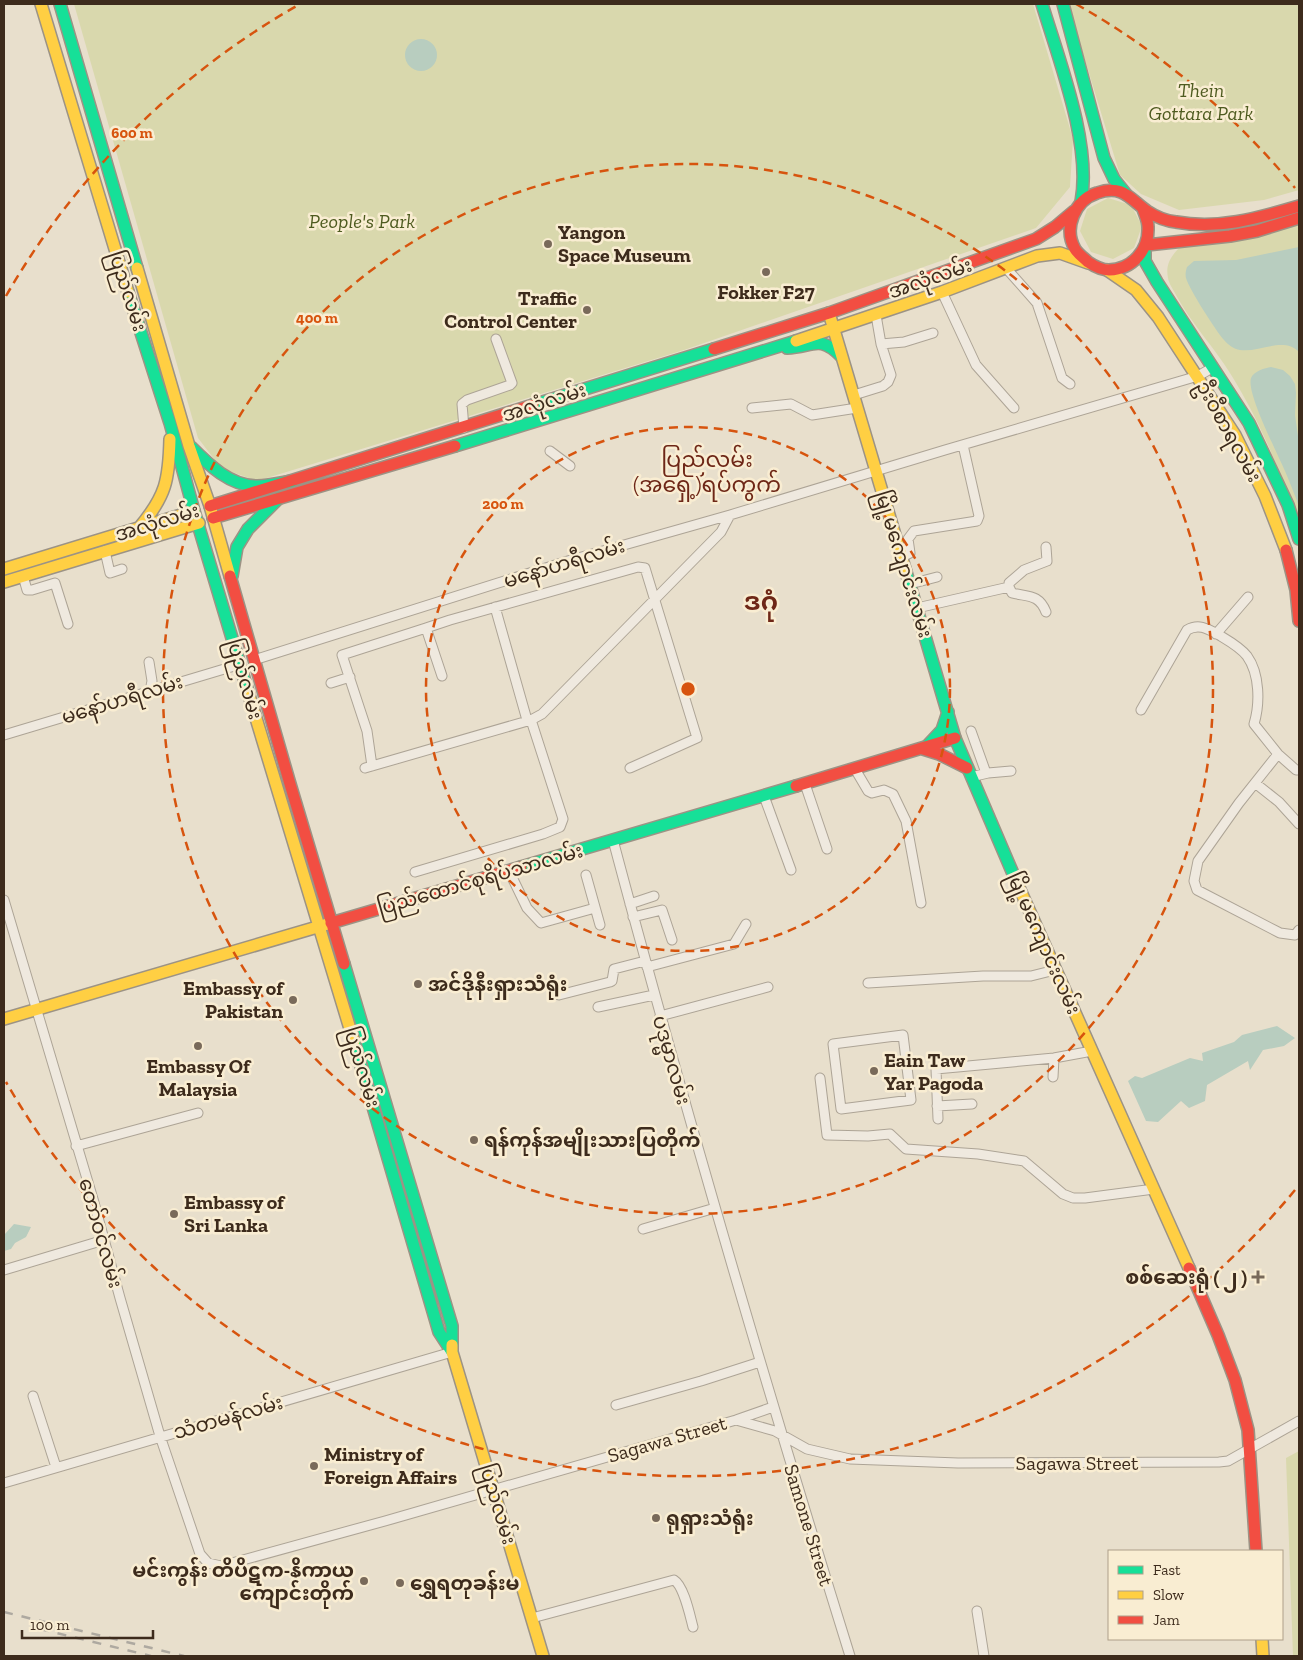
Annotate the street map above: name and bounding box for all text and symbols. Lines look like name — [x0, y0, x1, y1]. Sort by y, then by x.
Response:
park label: Thein Gottara Park — [1149, 78, 1254, 125]
text: 600 m — [111, 124, 153, 142]
park label: People's Park — [309, 209, 415, 233]
place label: Yangon Space Museum — [558, 220, 691, 267]
marker: Yangon Space Museum — [542, 238, 554, 250]
street label: ပြည်လမ်း — [100, 247, 154, 336]
street label: အလုံလမ်း — [884, 251, 977, 308]
marker: Fokker F27 — [760, 266, 772, 278]
place label: Fokker F27 — [717, 280, 815, 304]
place label: Traffic Control Center — [444, 286, 578, 333]
marker: Traffic Control Center — [581, 304, 593, 316]
text: 400 m — [296, 309, 338, 327]
street label: အလုံလမ်း — [498, 375, 591, 432]
street label: ဦးဝီစာရလမ်း — [1188, 375, 1269, 488]
district label: ပြည်လမ်း (အရှေ့)ရပ်ကွက် — [633, 444, 781, 502]
street label: မြို့မကျောင်းလမ်း — [866, 487, 940, 642]
text: 200 m — [482, 495, 524, 513]
street label: အလုံလမ်း — [111, 496, 203, 551]
street label: မနော်ဟရီလမ်း — [500, 531, 629, 597]
district label: ဒဂုံ — [744, 586, 778, 622]
street label: ပြည်လမ်း — [218, 635, 270, 723]
street label: မနော်ဟရီလမ်း — [58, 667, 187, 733]
centre of rings — [679, 680, 697, 698]
street label: ပြည်ထောင်စုရိပ်သာလမ်း — [374, 836, 587, 925]
street label: မြို့မကျောင်းလမ်း — [998, 867, 1088, 1019]
place label: အင်ဒိုနီးရှားသံရုံး — [428, 971, 567, 1000]
place label: Embassy of Pakistan — [183, 976, 285, 1023]
marker: အင်ဒိုနီးရှားသံရုံး — [412, 978, 424, 990]
marker: Embassy of Pakistan — [287, 994, 299, 1006]
street label: ပဒုမ္မာလမ်း — [643, 1012, 698, 1109]
street label: ပြည်လမ်း — [335, 1023, 388, 1111]
marker: Embassy Of Malaysia — [192, 1040, 204, 1052]
place label: Eain Taw Yar Pagoda — [884, 1048, 983, 1095]
place label: Embassy Of Malaysia — [146, 1054, 252, 1101]
marker: Eain Taw Yar Pagoda — [868, 1065, 880, 1077]
place label: ရန်ကုန်အမျိုးသားပြတိုက် — [484, 1127, 701, 1157]
marker: ရန်ကုန်အမျိုးသားပြတိုက် — [468, 1134, 480, 1146]
street label: တော်ဝင်လမ်း — [74, 1175, 130, 1291]
place label: Embassy of Sri Lanka — [184, 1190, 286, 1237]
marker: Embassy of Sri Lanka — [168, 1208, 180, 1220]
place label: စစ်ဆေးရုံ ( ၂ ) — [1125, 1264, 1247, 1293]
marker: စစ်ဆေးရုံ ( ၂ ) — [1251, 1270, 1265, 1284]
street label: သံတမန်လမ်း — [170, 1388, 287, 1448]
street label: Sagawa Street — [605, 1410, 730, 1467]
place label: Ministry of Foreign Affairs — [324, 1442, 457, 1489]
street label: Sagawa Street — [1016, 1451, 1139, 1475]
marker: Ministry of Foreign Affairs — [308, 1460, 320, 1472]
street label: ပြည်လမ်း — [471, 1460, 524, 1548]
street label: Samone Street — [779, 1461, 839, 1589]
place label: ရုရှားသံရုံး — [666, 1506, 754, 1534]
marker: ရုရှားသံရုံး — [650, 1512, 662, 1524]
legend — [1108, 1550, 1283, 1640]
place label: မင်းကွန်း တိပိဋက-နိကာယ ကျောင်းတိုက် — [132, 1557, 354, 1610]
text: Fast — [1153, 1561, 1181, 1579]
place label: ရွှေရတုခန်းမ — [410, 1570, 520, 1599]
marker: မင်းကွန်း တိပိဋက-နိကာယ ကျောင်းတိုက် — [358, 1575, 370, 1587]
marker: ရွှေရတုခန်းမ — [394, 1577, 406, 1589]
text: Slow — [1153, 1586, 1185, 1604]
scale bar — [22, 1608, 154, 1640]
text: Jam — [1153, 1611, 1180, 1629]
text: 100 m — [30, 1616, 69, 1634]

